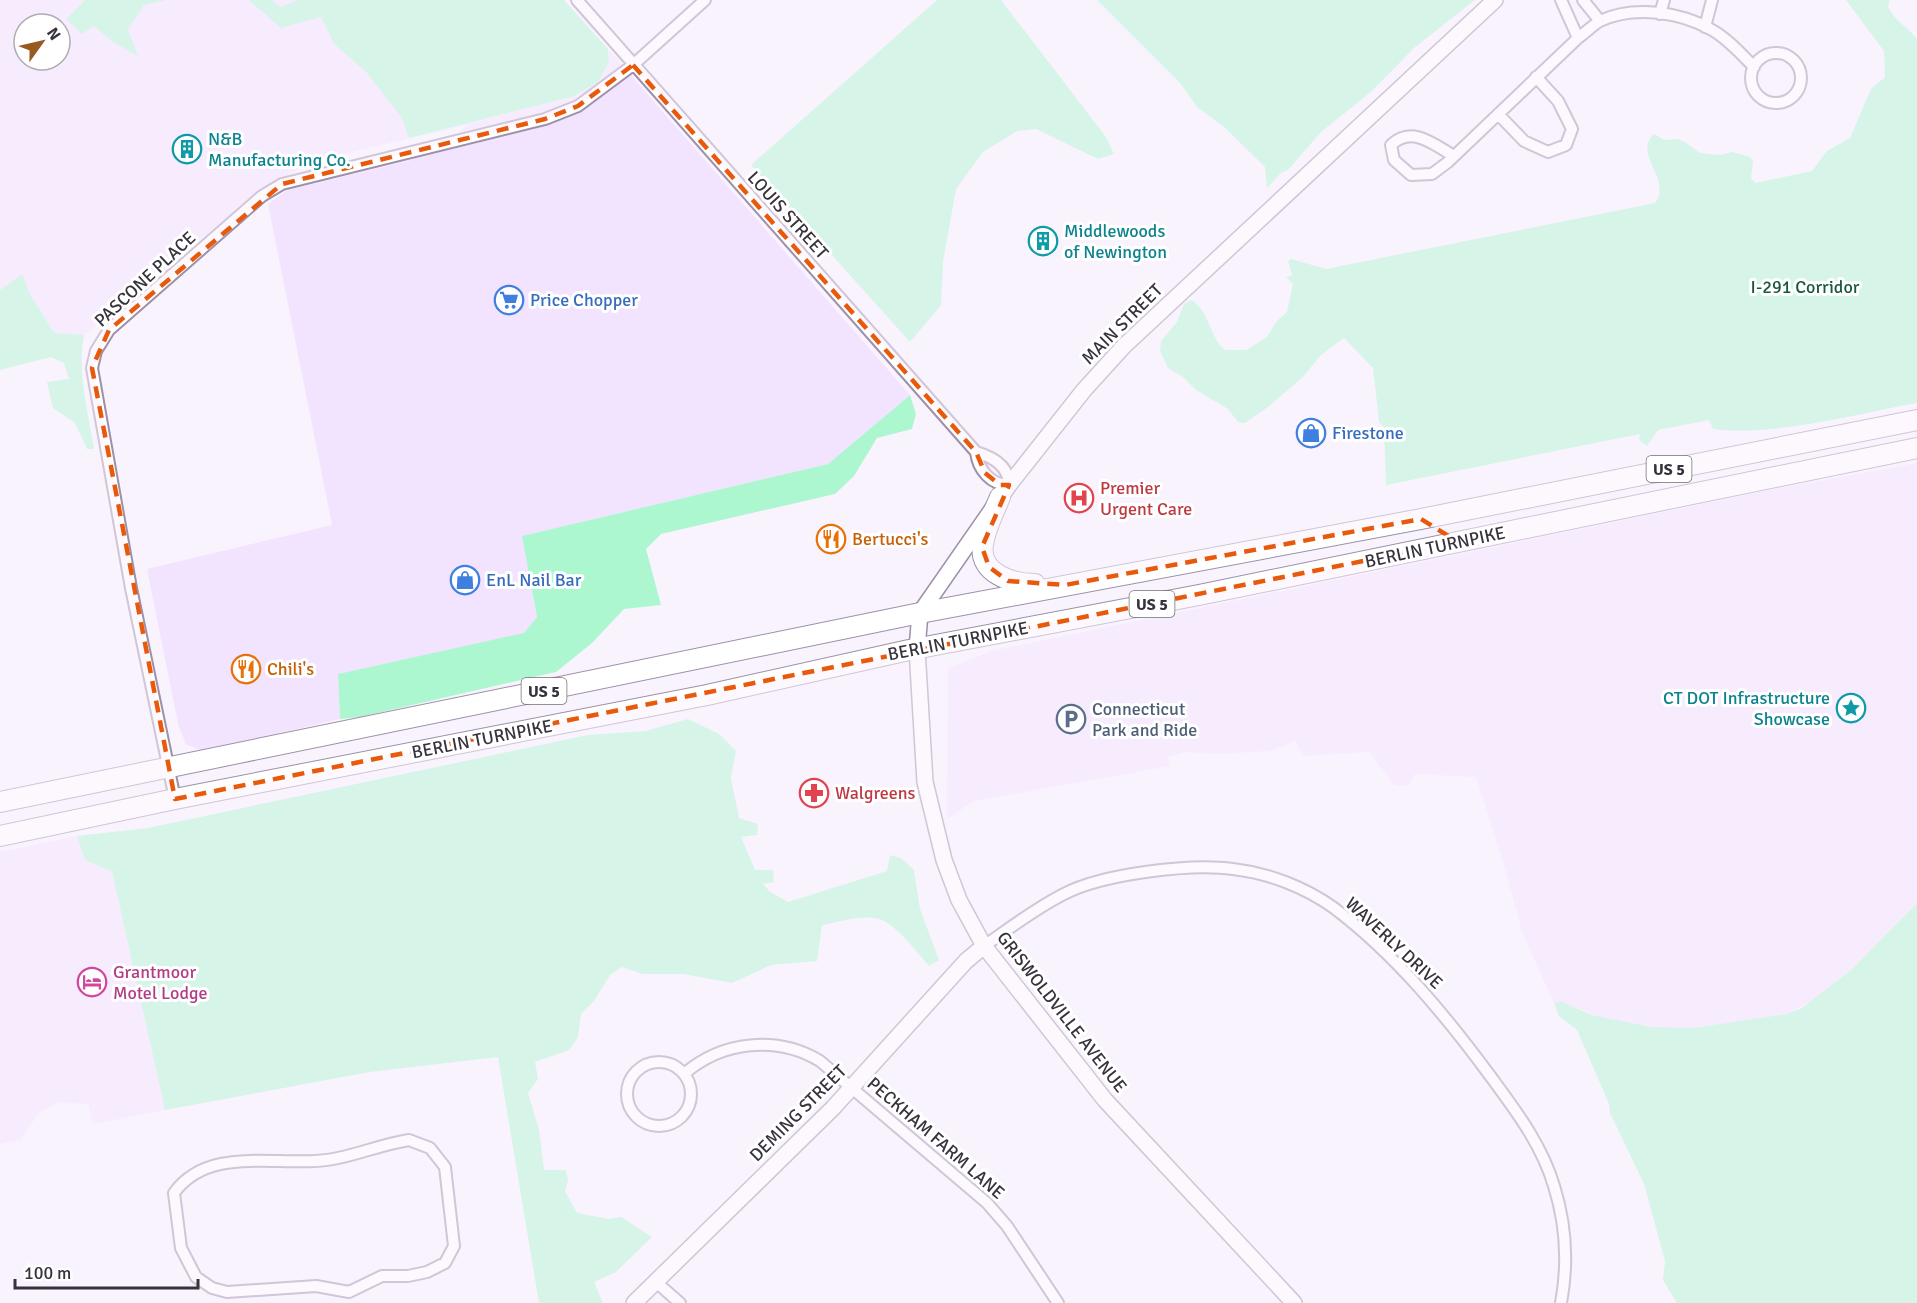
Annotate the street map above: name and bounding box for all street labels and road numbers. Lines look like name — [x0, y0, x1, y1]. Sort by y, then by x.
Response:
street label: LOUIS STREET — [743, 167, 833, 264]
street label: PASCONE PLACE — [90, 227, 200, 331]
street label: MAIN STREET — [1077, 279, 1167, 369]
road number: US 5 — [1646, 456, 1692, 482]
street label: BERLIN TURNPIKE — [1363, 521, 1507, 573]
road number: US 5 — [1130, 591, 1174, 617]
street label: BERLIN TURNPIKE — [886, 617, 1030, 665]
road number: US 5 — [522, 678, 566, 704]
street label: BERLIN TURNPIKE — [410, 715, 554, 763]
street label: WAVERLY DRIVE — [1341, 892, 1447, 994]
street label: GRISWOLDVILLE AVENUE — [992, 927, 1132, 1097]
street label: DEMING STREET — [745, 1060, 851, 1166]
street label: PECKHAM FARM LANE — [863, 1072, 1009, 1204]

